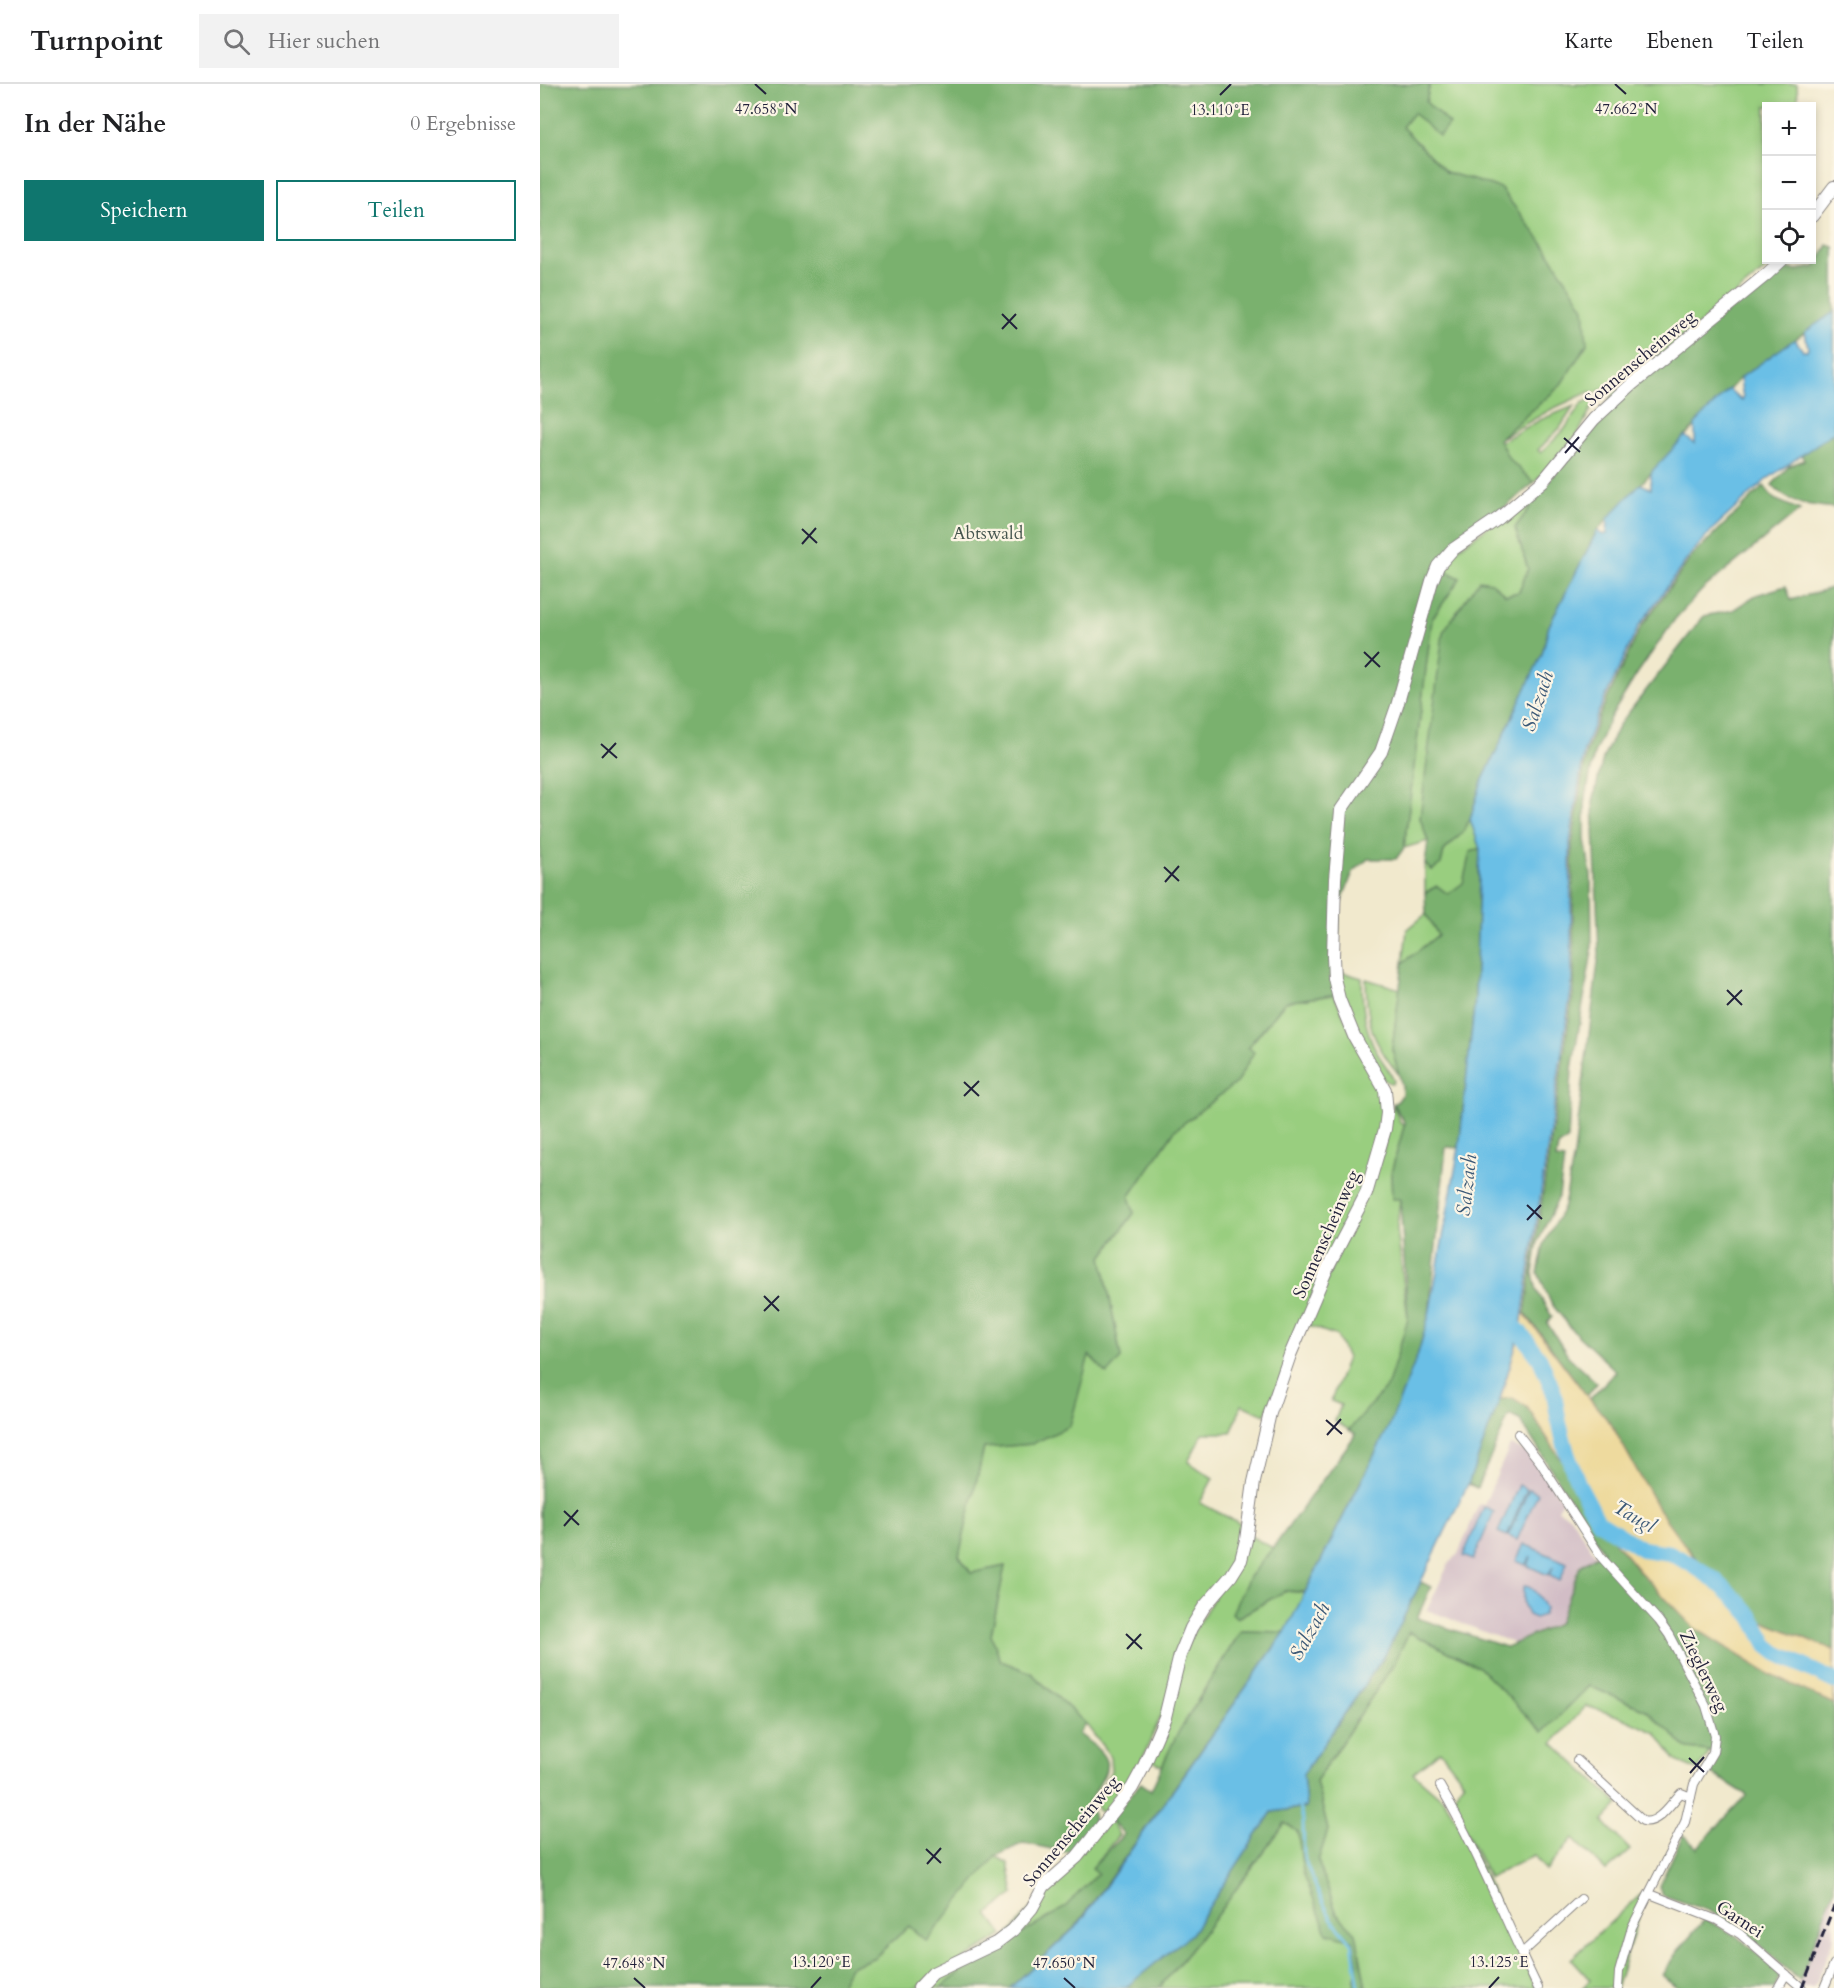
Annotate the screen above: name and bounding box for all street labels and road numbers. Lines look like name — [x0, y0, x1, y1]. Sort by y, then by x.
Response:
street label: Sonnenscheinweg — [1579, 304, 1702, 412]
street label: Sonnenscheinweg — [1287, 1165, 1366, 1302]
street label: Zieglerweg — [1673, 1626, 1735, 1717]
street label: Sonnenscheinweg — [1017, 1770, 1126, 1892]
street label: Garnei — [1711, 1895, 1768, 1944]

